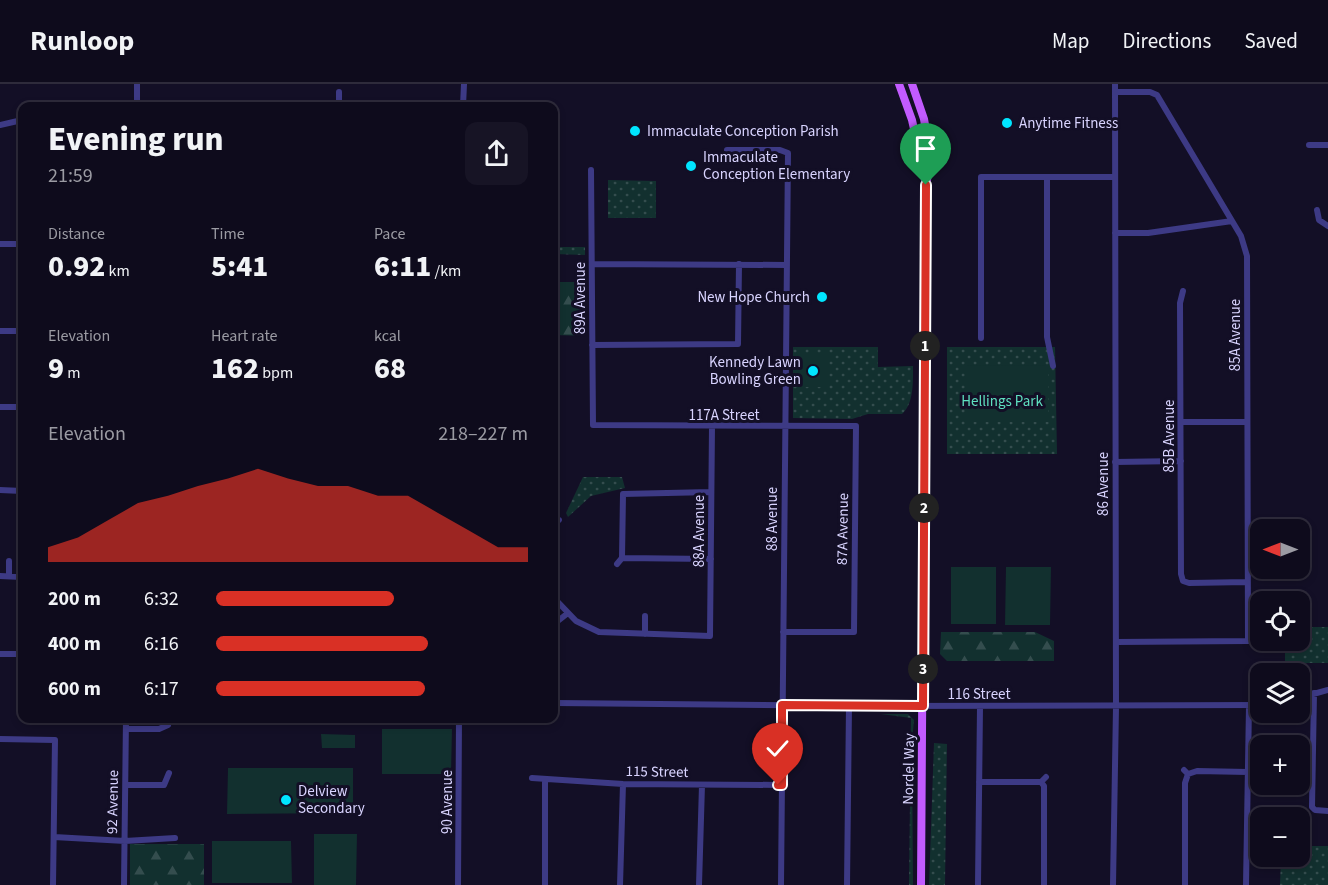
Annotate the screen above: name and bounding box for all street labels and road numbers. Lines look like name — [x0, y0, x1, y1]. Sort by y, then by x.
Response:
street label: 89A Avenue — [570, 262, 591, 334]
street label: 85A Avenue — [1225, 299, 1246, 371]
street label: 85B Avenue — [1159, 400, 1180, 472]
street label: 117A Street — [688, 405, 760, 426]
street label: 86 Avenue — [1093, 452, 1114, 516]
street label: 88 Avenue — [762, 487, 783, 551]
street label: 87A Avenue — [832, 493, 854, 565]
street label: 88A Avenue — [689, 495, 710, 567]
street label: 116 Street — [948, 684, 1010, 705]
street label: Nordel Way — [898, 733, 920, 805]
street label: 115 Street — [625, 761, 689, 783]
street label: 92 Avenue — [102, 770, 124, 834]
street label: 90 Avenue — [437, 770, 458, 834]

